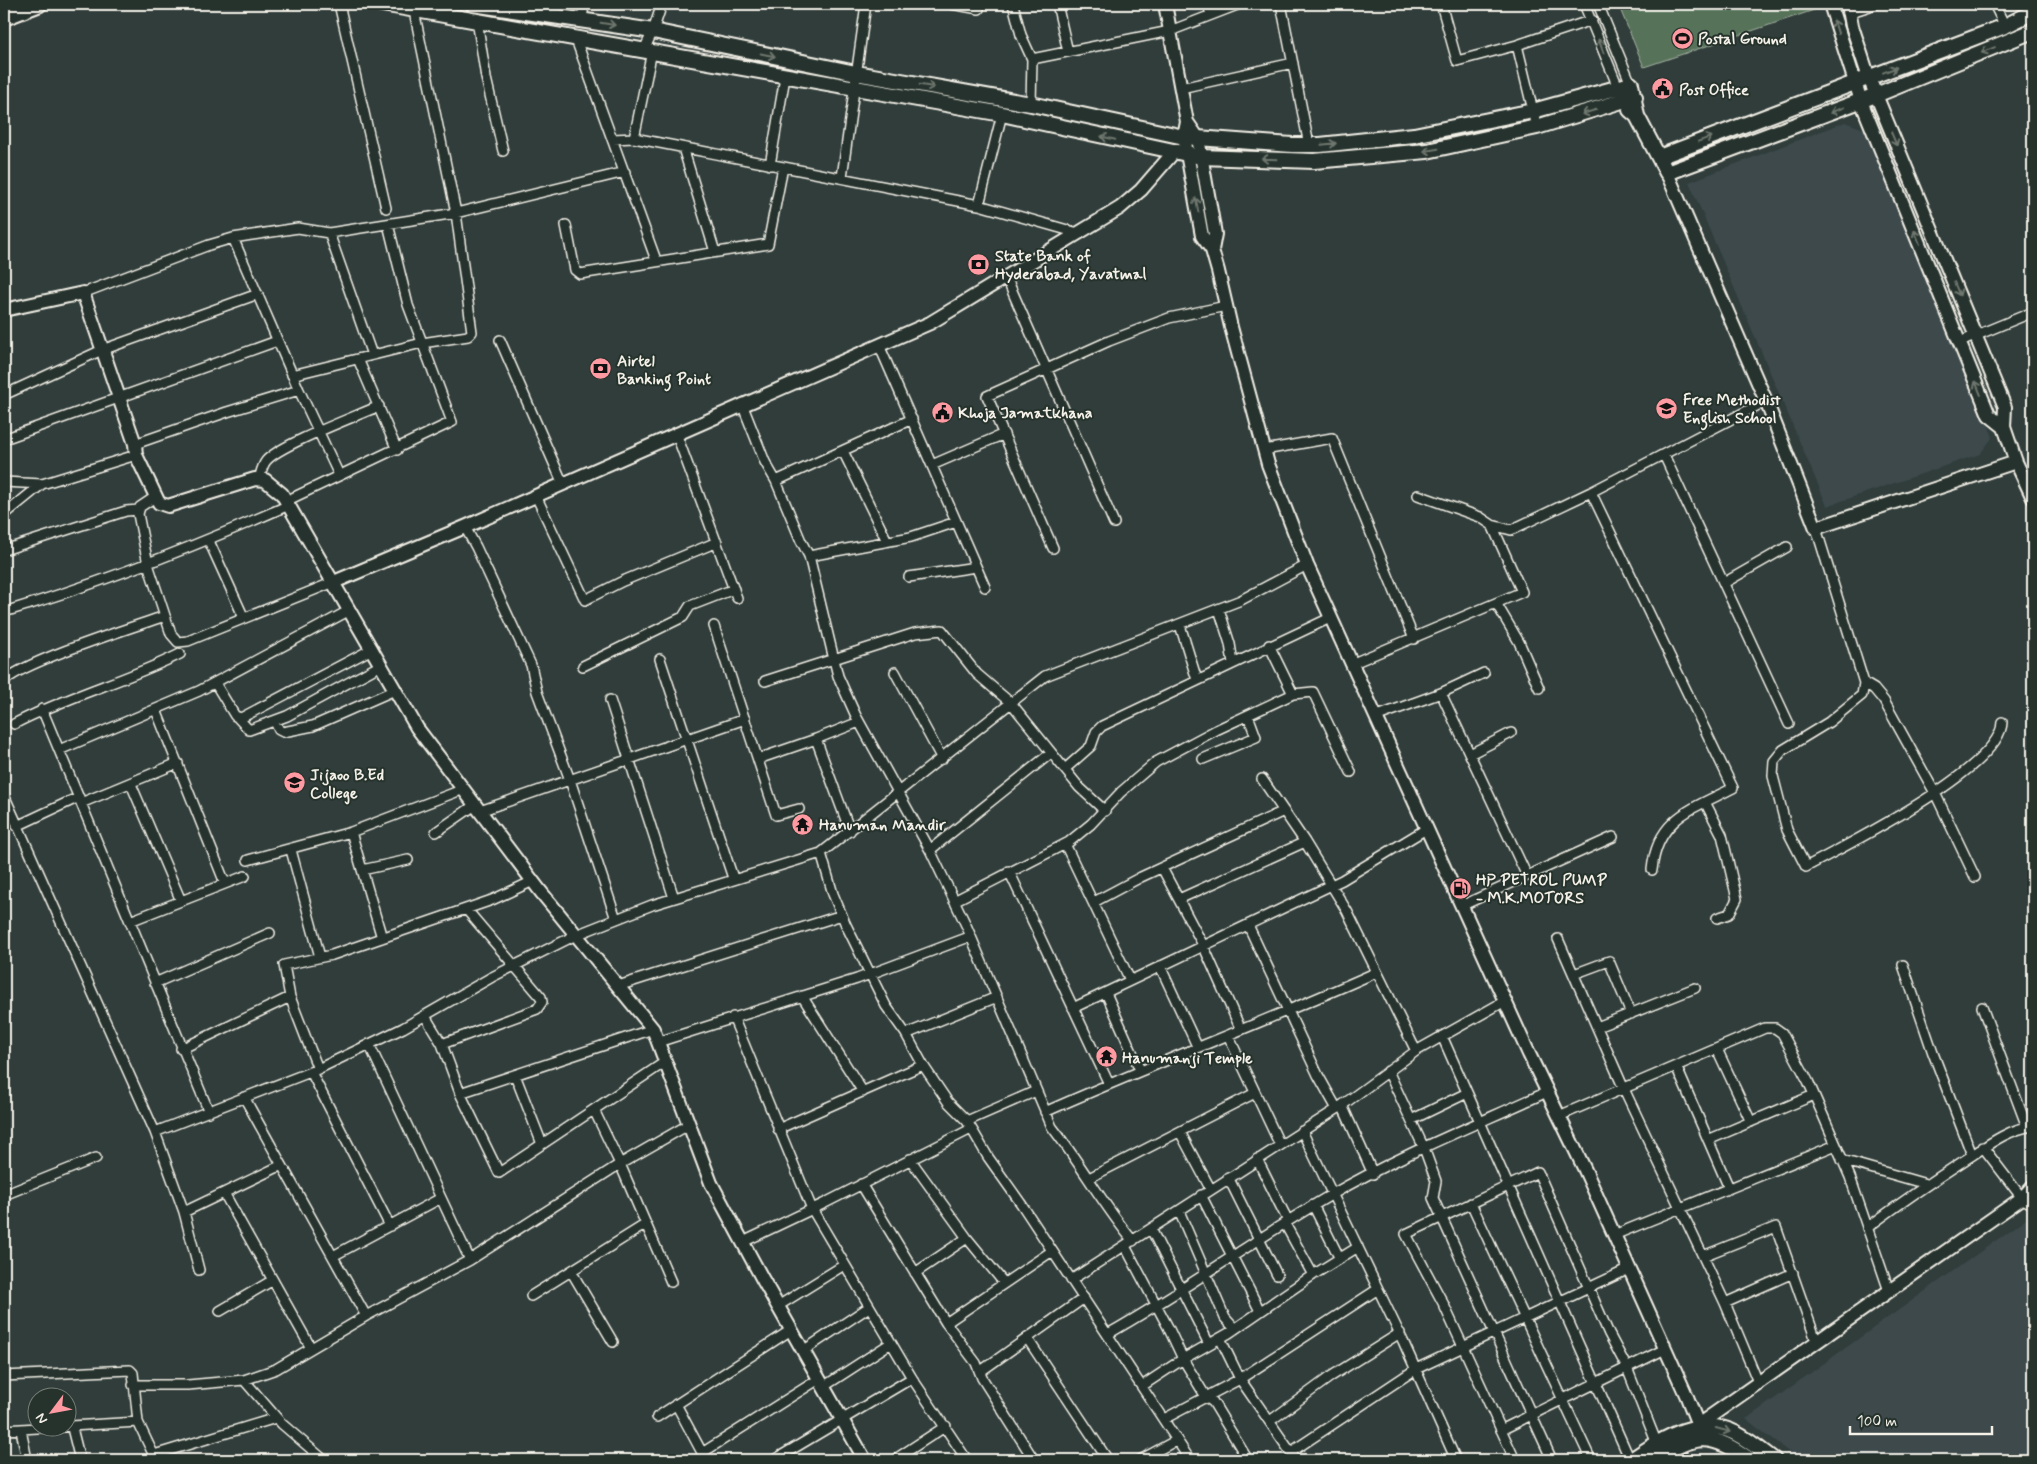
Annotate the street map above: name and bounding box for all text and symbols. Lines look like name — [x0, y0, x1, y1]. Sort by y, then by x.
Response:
one-way arrow — [1831, 19, 1841, 35]
one-way arrow — [600, 20, 616, 30]
sports icon: Postal Ground — [1670, 26, 1694, 50]
place label: Postal Ground — [1698, 29, 1787, 50]
one-way arrow — [1596, 39, 1605, 54]
one-way arrow — [1981, 46, 1997, 55]
one-way arrow — [759, 51, 775, 60]
one-way arrow — [1882, 65, 1897, 74]
public building icon: Post Office — [1651, 77, 1675, 101]
place label: Post Office — [1679, 80, 1749, 101]
one-way arrow — [919, 81, 935, 91]
one-way arrow — [1830, 106, 1846, 115]
one-way arrow — [1581, 107, 1597, 117]
one-way arrow — [1890, 131, 1900, 146]
one-way arrow — [1101, 133, 1117, 142]
one-way arrow — [1697, 134, 1712, 144]
one-way arrow — [1321, 139, 1337, 149]
one-way arrow — [1423, 145, 1439, 155]
one-way arrow — [1261, 155, 1277, 164]
one-way arrow — [1191, 198, 1201, 214]
one-way arrow — [1912, 230, 1922, 245]
place label: State Bank of Hyderabad, Yavatmal — [995, 246, 1146, 285]
bank icon: State Bank of Hyderabad, Yavatmal — [967, 252, 991, 276]
one-way arrow — [1953, 281, 1962, 296]
place label: Airtel Banking Point — [617, 351, 711, 392]
bank icon: Airtel Banking Point — [589, 357, 613, 381]
one-way arrow — [1973, 381, 1982, 396]
place label: Free Methodist English School — [1683, 390, 1781, 431]
school or university icon: Free Methodist English School — [1655, 396, 1679, 420]
public building icon: Khoja Jamatkhana — [930, 400, 954, 424]
place label: Khoja Jamatkhana — [958, 403, 1093, 424]
place label: Jijaoo B.Ed College — [310, 765, 384, 805]
school or university icon: Jijaoo B.Ed College — [282, 771, 306, 795]
temple icon: Hanuman Mandir — [791, 812, 815, 836]
place label: Hanuman Mandir — [819, 815, 946, 836]
place label: HP PETROL PUMP - M.K.MOTORS — [1476, 870, 1608, 909]
fuel station icon: HP PETROL PUMP - M.K.MOTORS — [1448, 876, 1472, 900]
temple icon: Hanumanji Temple — [1094, 1045, 1118, 1069]
place label: Hanumanji Temple — [1122, 1048, 1253, 1069]
north arrow — [28, 1386, 78, 1436]
scale bar — [1850, 1404, 1992, 1436]
text: N — [32, 1410, 52, 1427]
text: 100 m — [1857, 1412, 1897, 1432]
one-way arrow — [1715, 1425, 1731, 1435]

